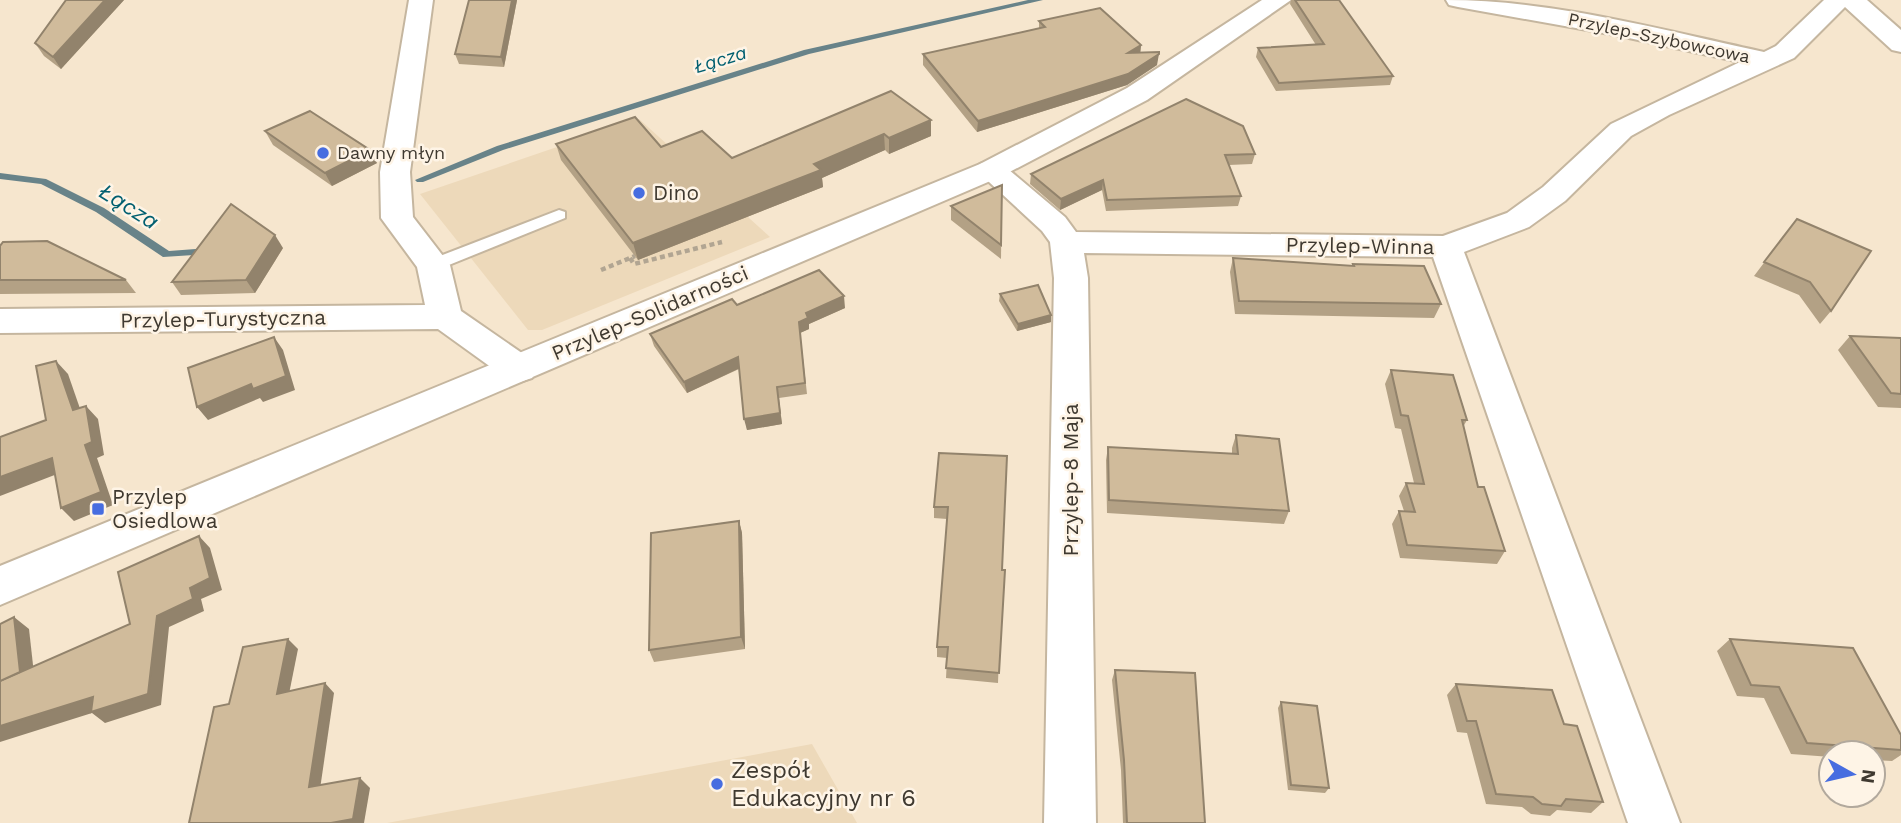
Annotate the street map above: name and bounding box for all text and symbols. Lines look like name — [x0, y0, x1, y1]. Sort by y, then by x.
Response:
street label: Przylep-Szybowcowa — [1566, 8, 1752, 67]
water label: Łącza — [691, 40, 750, 78]
place label: Dawny młyn — [337, 142, 445, 163]
marker: Dawny młyn — [315, 145, 331, 161]
water label: Łącza — [94, 178, 164, 235]
place label: Dino — [653, 180, 699, 205]
marker: Dino — [631, 185, 647, 201]
street label: Przylep-Winna — [1285, 232, 1435, 259]
street label: Przylep-Solidarności — [548, 260, 752, 365]
street label: Przylep-Turystyczna — [120, 304, 326, 333]
street label: Przylep-8 Maja — [1058, 403, 1083, 557]
place label: Przylep Osiedlowa — [112, 484, 218, 533]
marker: Przylep Osiedlowa — [90, 501, 106, 517]
north arrow — [1817, 739, 1887, 809]
place label: Zespół Edukacyjny nr 6 — [731, 756, 916, 812]
text: N — [1856, 768, 1881, 785]
marker: Zespół Edukacyjny nr 6 — [709, 776, 725, 792]

